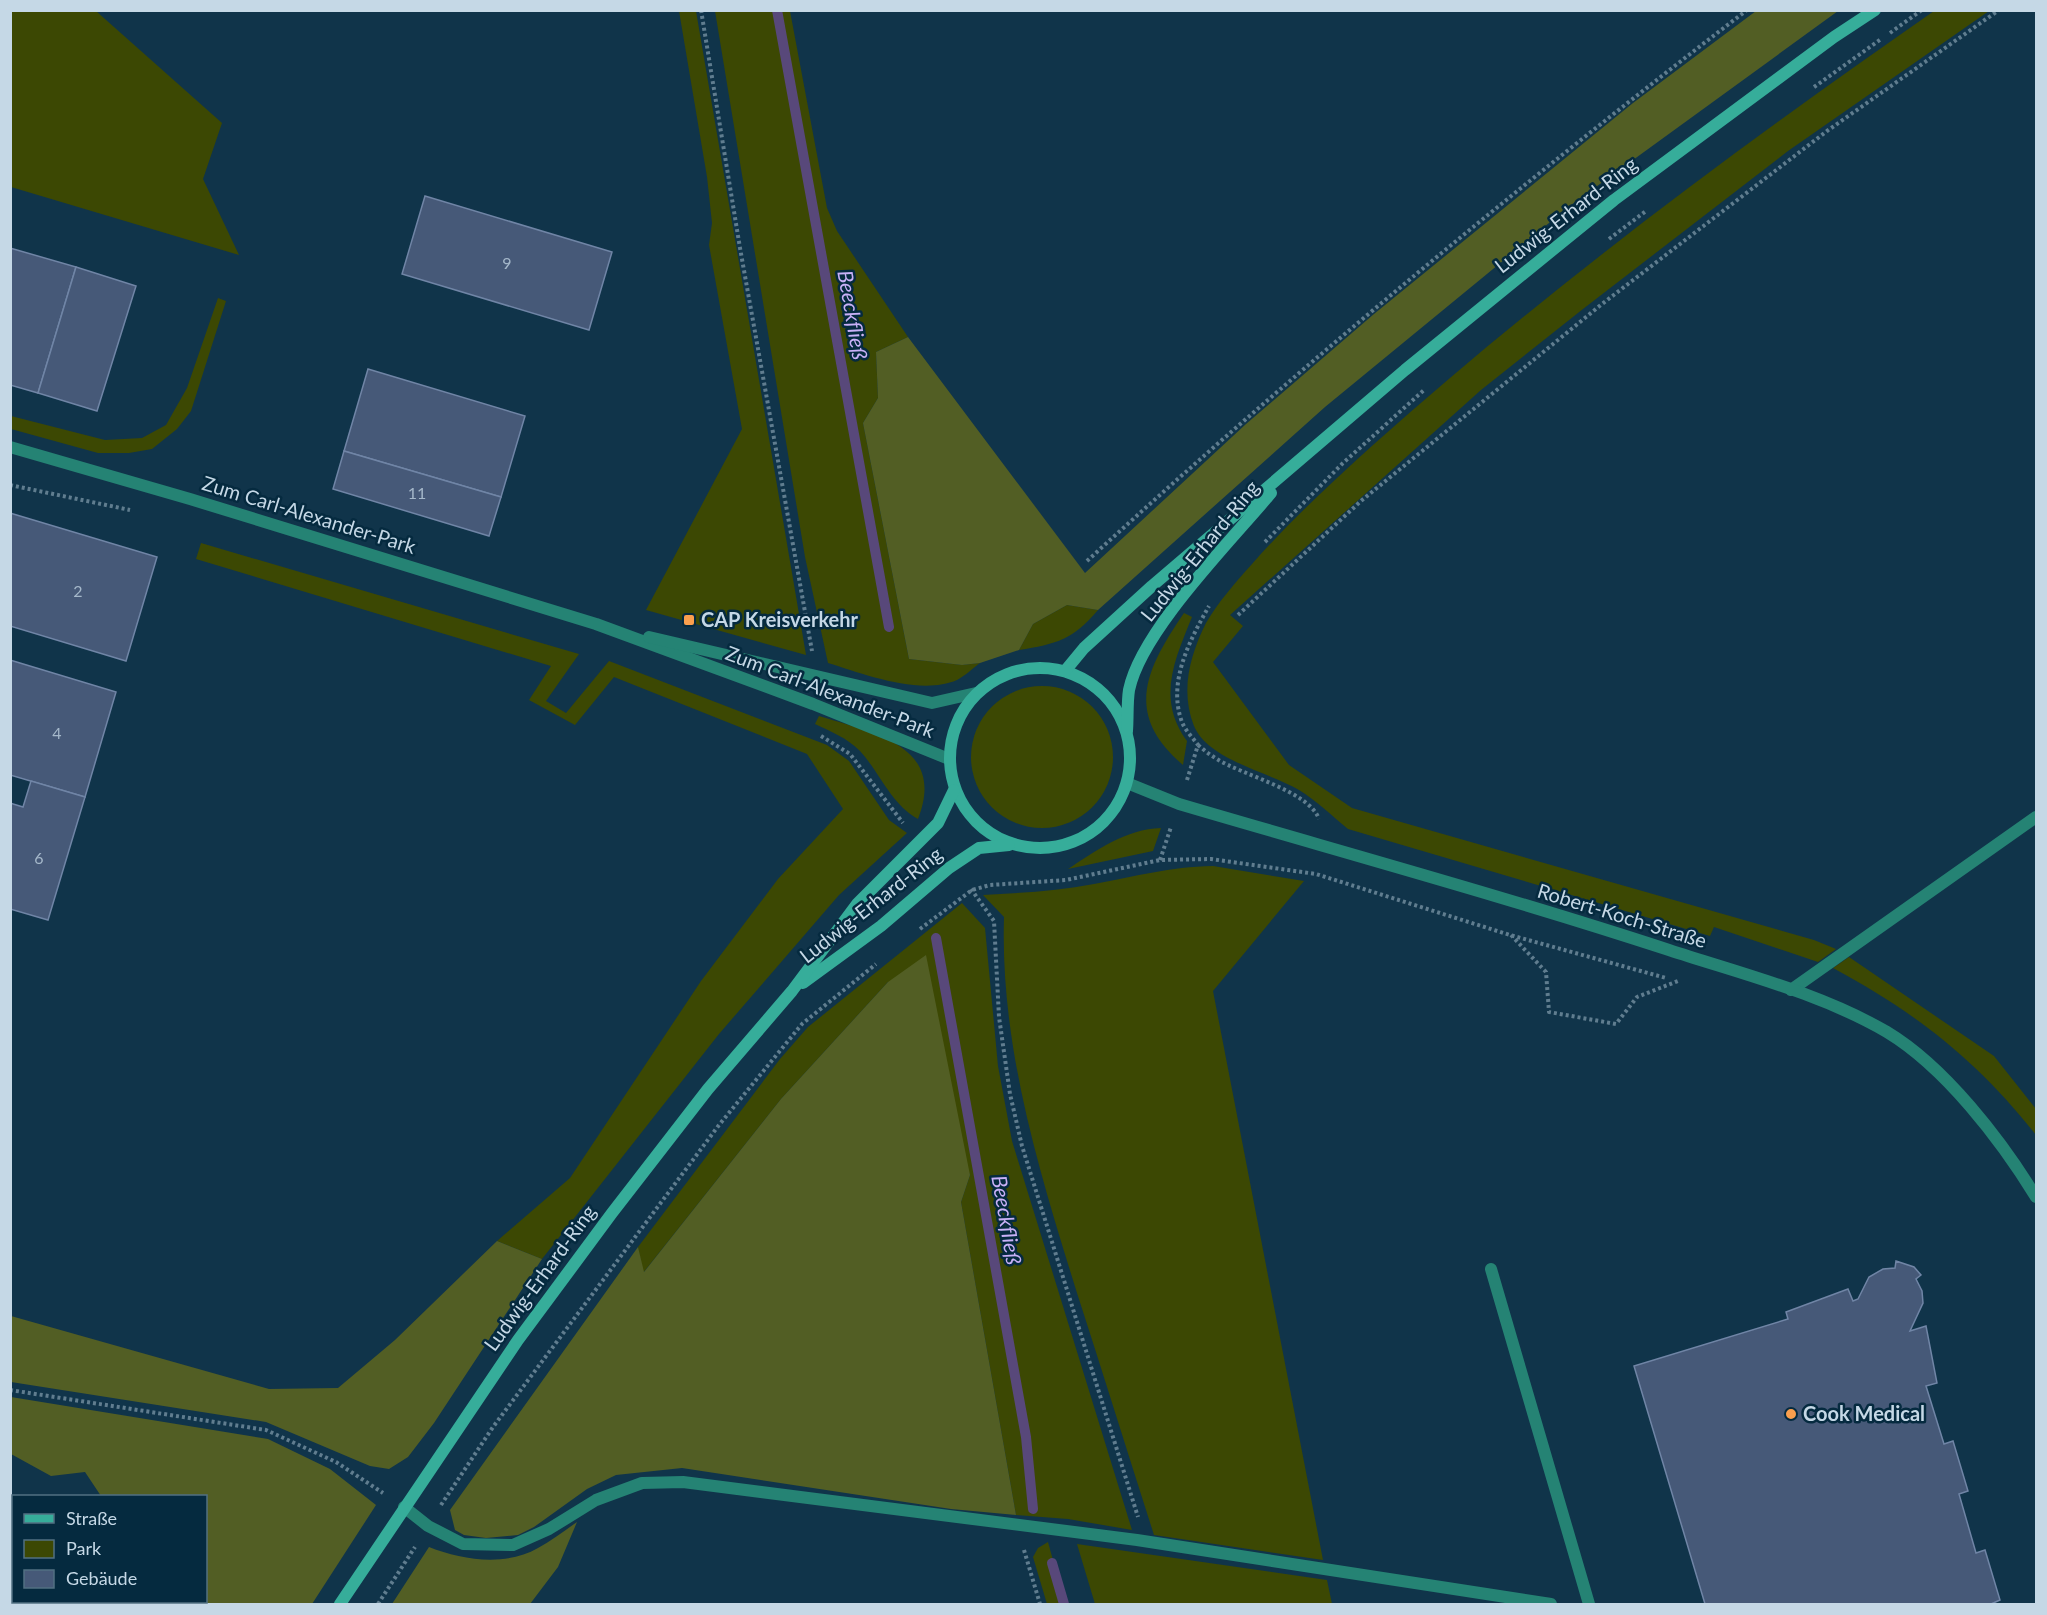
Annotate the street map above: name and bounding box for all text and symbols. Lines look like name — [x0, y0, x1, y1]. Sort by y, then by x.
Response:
street label: Ludwig-Erhard-Ring — [1489, 151, 1641, 277]
house number: 9 — [502, 253, 512, 272]
water label: Beeckfließ — [833, 268, 874, 361]
street label: Zum Carl-Alexander-Park — [200, 470, 420, 558]
street label: Ludwig-Erhard-Ring — [1135, 475, 1263, 626]
house number: 11 — [408, 483, 426, 502]
house number: 2 — [73, 581, 83, 600]
place label: CAP Kreisverkehr — [701, 607, 859, 631]
marker: CAP Kreisverkehr — [682, 613, 696, 627]
street label: Zum Carl-Alexander-Park — [722, 640, 939, 742]
house number: 4 — [52, 723, 62, 742]
street label: Ludwig-Erhard-Ring — [794, 841, 946, 967]
house number: 6 — [34, 848, 44, 867]
street label: Robert-Koch-Straße — [1535, 878, 1710, 952]
water label: Beeckfließ — [987, 1173, 1028, 1266]
street label: Ludwig-Erhard-Ring — [478, 1200, 600, 1355]
place label: Cook Medical — [1803, 1401, 1925, 1425]
marker: Cook Medical — [1784, 1407, 1798, 1421]
legend — [12, 1495, 207, 1603]
text: Straße — [66, 1507, 117, 1529]
text: Park — [66, 1537, 102, 1559]
text: Gebäude — [66, 1567, 137, 1589]

